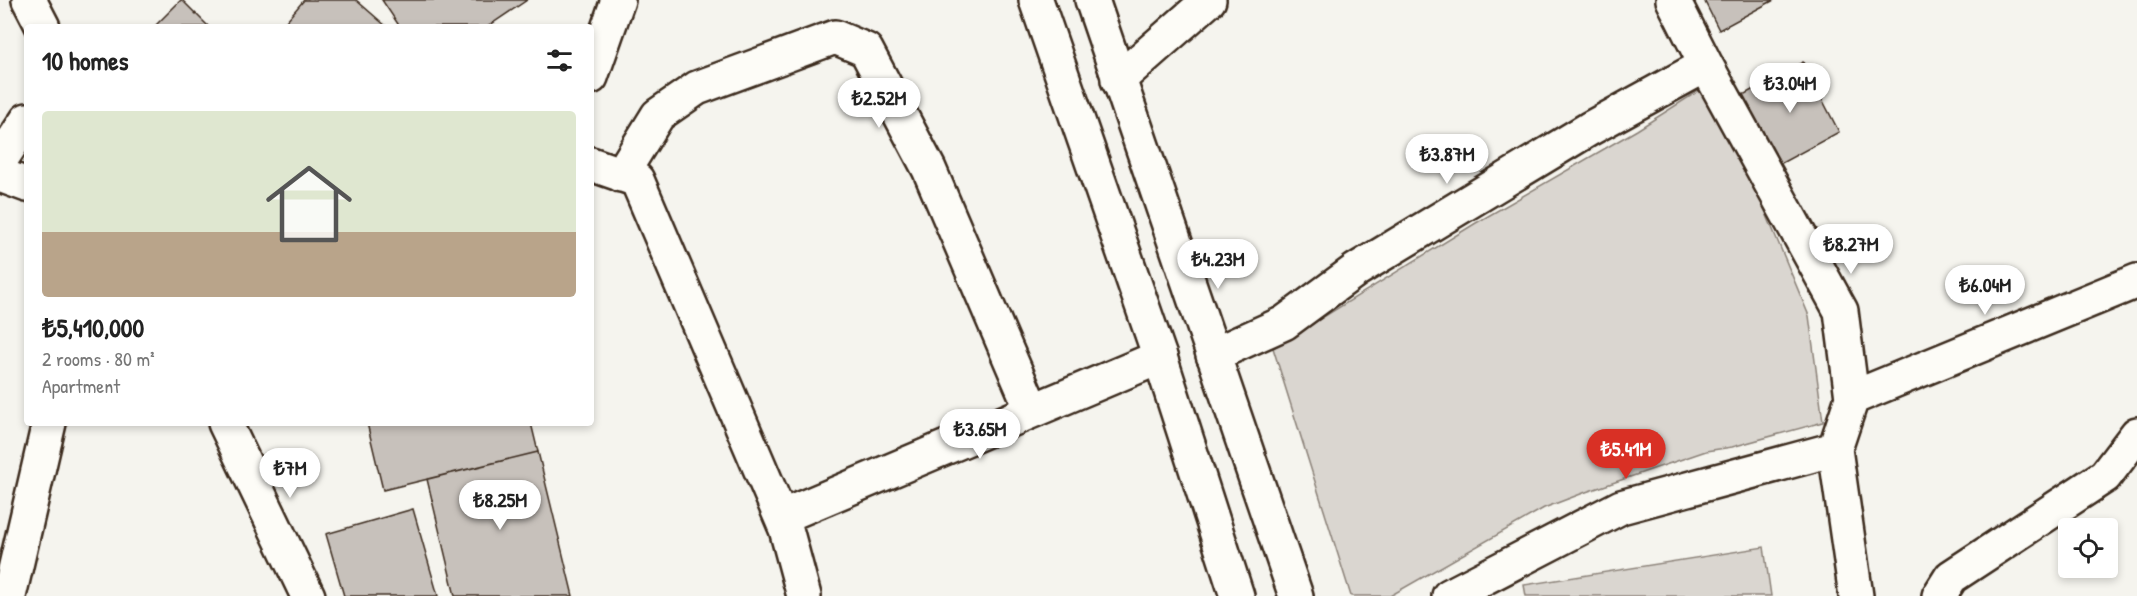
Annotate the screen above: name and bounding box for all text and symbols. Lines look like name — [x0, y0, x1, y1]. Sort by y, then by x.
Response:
text: 10 homes — [42, 43, 129, 78]
icon: filters — [543, 44, 576, 77]
pin: ₺3.04M — [1741, 63, 1839, 114]
text: ₺3.04M — [1763, 69, 1817, 96]
pin: ₺2.52M — [830, 78, 928, 129]
text: ₺2.52M — [852, 84, 906, 111]
pin: ₺3.87M — [1398, 134, 1496, 185]
text: ₺3.87M — [1419, 140, 1475, 167]
icon: home — [255, 150, 363, 258]
pin: ₺8.27M — [1802, 224, 1900, 275]
text: ₺8.27M — [1823, 230, 1879, 257]
pin: ₺4.23M — [1169, 239, 1267, 290]
text: ₺4.23M — [1191, 245, 1245, 272]
pin: ₺6.04M — [1936, 265, 2034, 316]
text: ₺6.04M — [1959, 271, 2011, 298]
text: ₺5,410,000 — [42, 310, 144, 345]
text: 2 rooms · 80 m² — [42, 345, 155, 372]
text: Apartment — [42, 372, 120, 399]
pin: ₺3.65M — [931, 409, 1029, 460]
text: ₺3.65M — [953, 415, 1007, 442]
pin: ₺5.41M — [1577, 429, 1675, 480]
text: ₺5.41M — [1601, 435, 1651, 462]
pin: ₺7M — [261, 448, 319, 499]
text: ₺7M — [273, 454, 307, 481]
pin: ₺8.25M — [451, 480, 549, 531]
text: ₺8.25M — [473, 486, 527, 513]
map controls — [2058, 518, 2118, 578]
button: locate — [2058, 518, 2118, 578]

